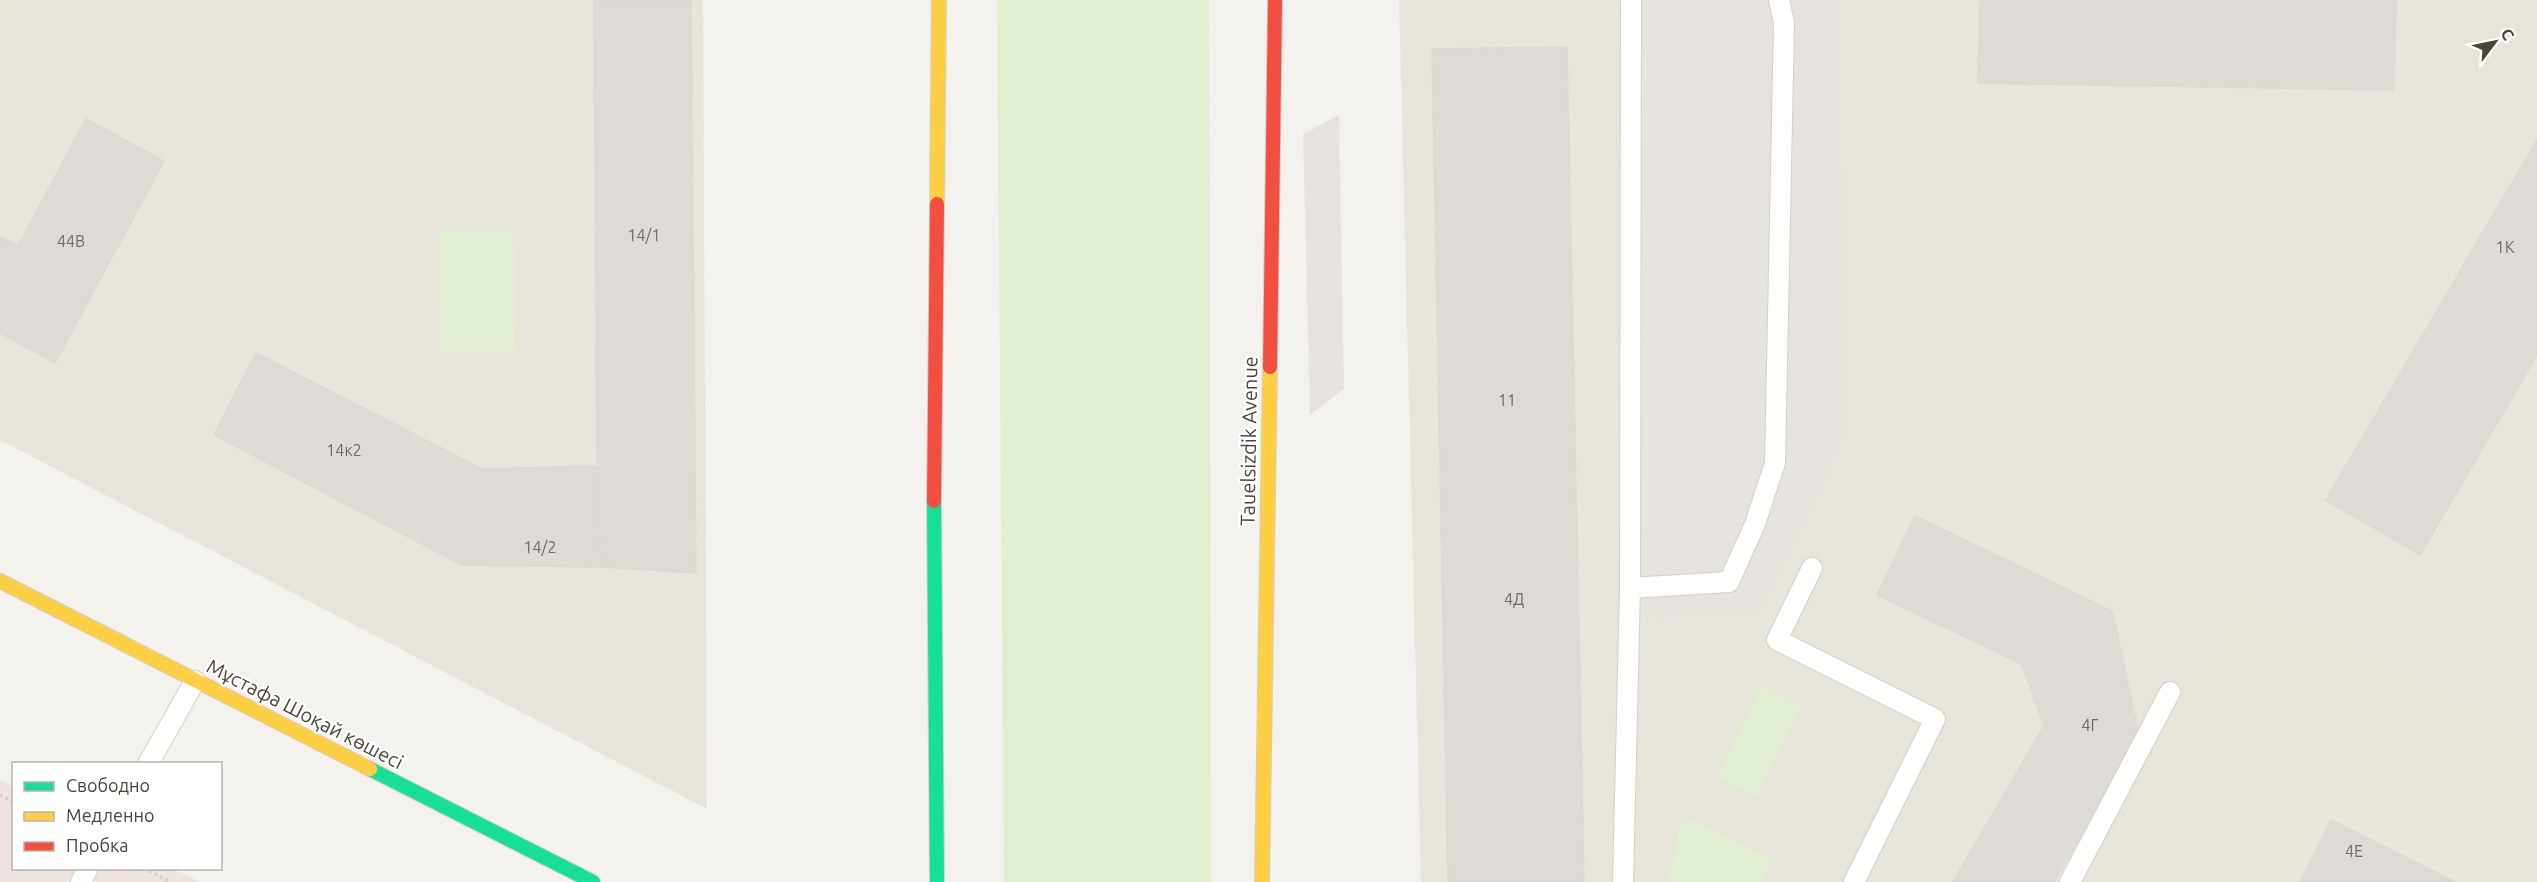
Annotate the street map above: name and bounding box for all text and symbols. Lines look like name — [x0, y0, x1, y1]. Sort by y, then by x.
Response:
north arrow — [2465, 12, 2525, 72]
text: С — [2497, 25, 2518, 43]
house number: 14/1 — [628, 226, 660, 244]
house number: 44В — [57, 232, 85, 250]
house number: 1К — [2496, 238, 2515, 256]
street label: Tauelsizdik Avenue — [1236, 356, 1261, 526]
house number: 11 — [1498, 391, 1516, 409]
house number: 14к2 — [326, 441, 362, 459]
house number: 14/2 — [524, 538, 556, 556]
house number: 4Д — [1504, 590, 1524, 608]
street label: Мұстафа Шоқай көшесі — [203, 654, 407, 773]
house number: 4Г — [2082, 716, 2099, 734]
legend — [12, 762, 222, 870]
text: Свободно — [66, 775, 150, 795]
text: Медленно — [66, 805, 155, 825]
text: Пробка — [66, 835, 129, 855]
house number: 4Е — [2345, 842, 2363, 860]

